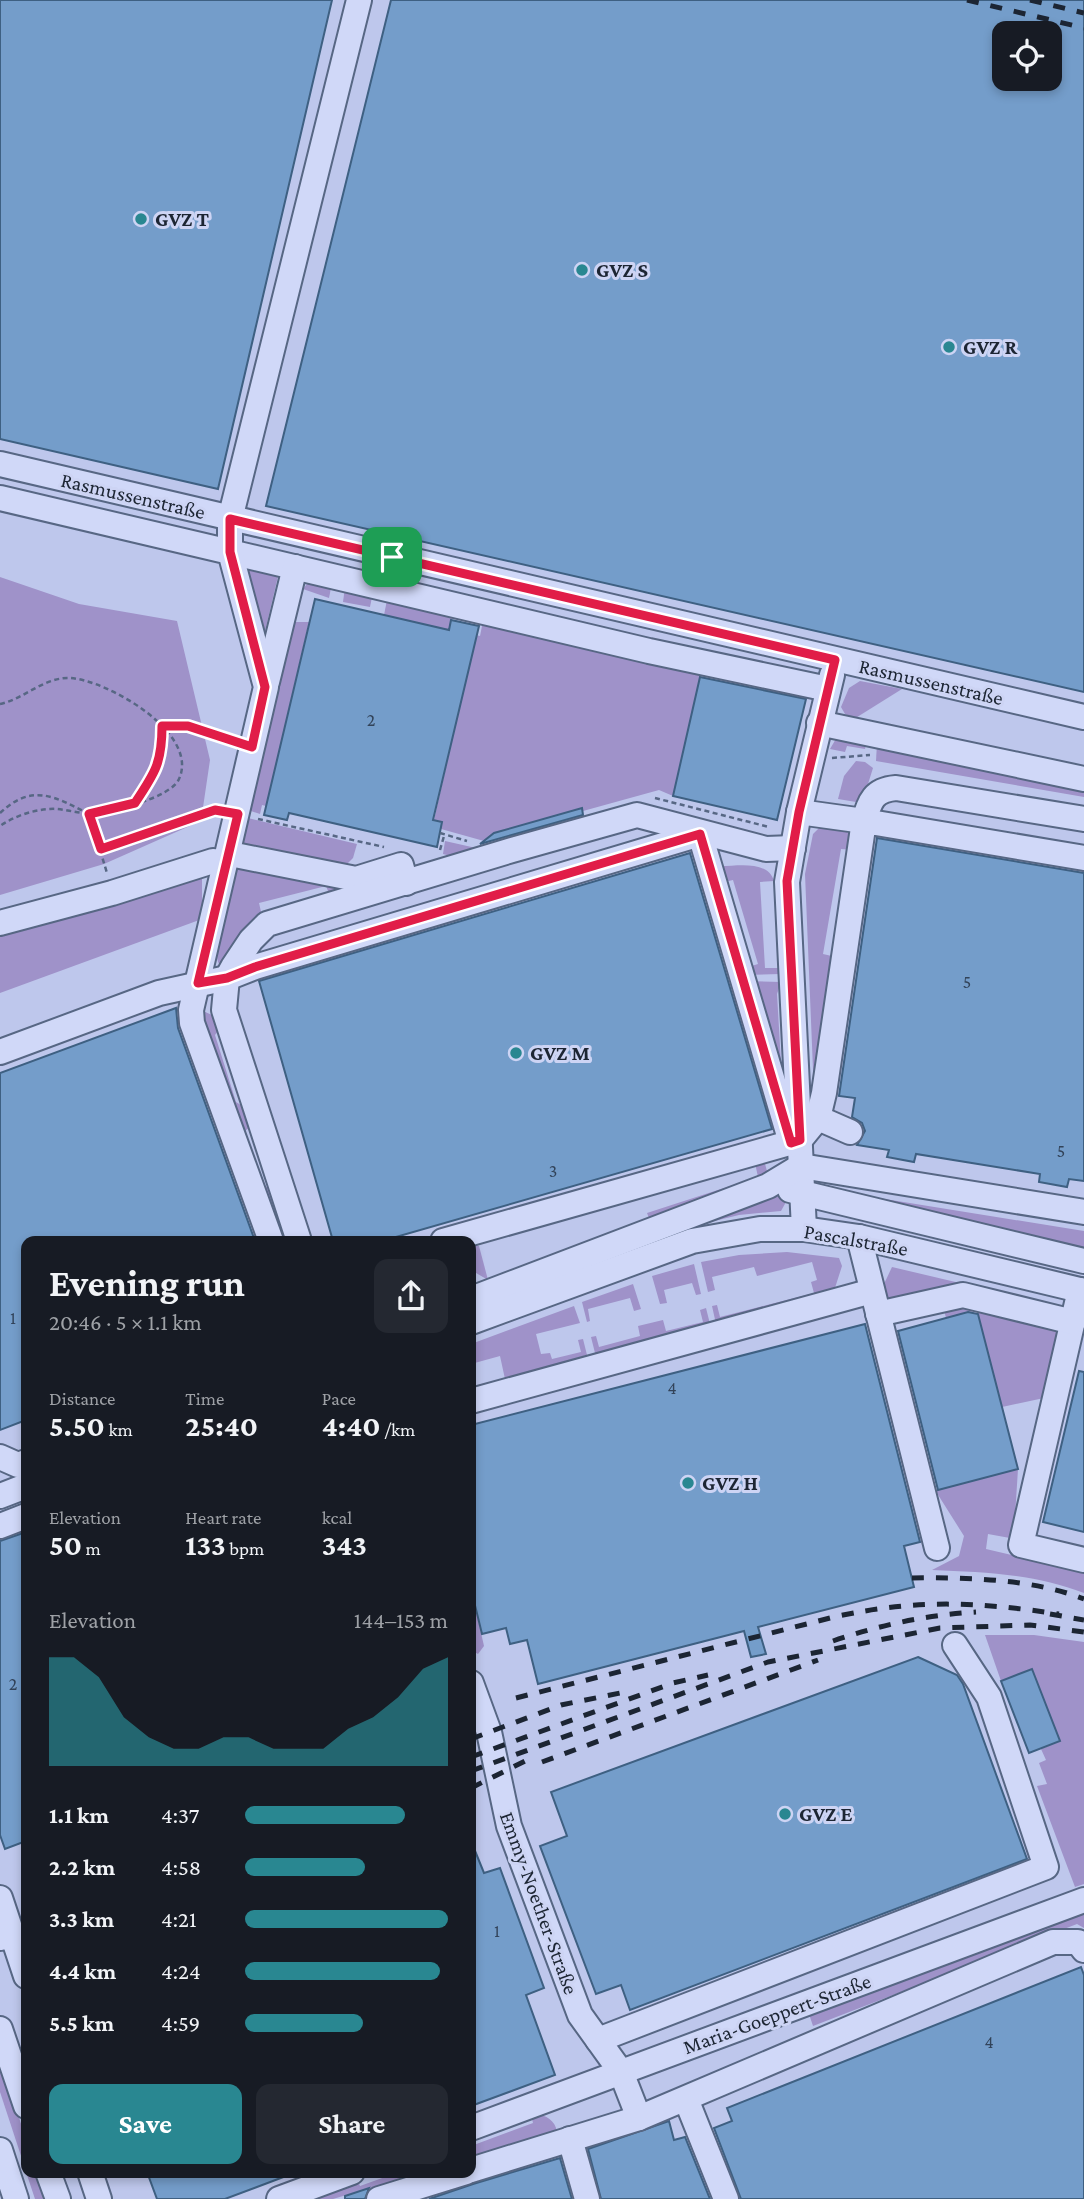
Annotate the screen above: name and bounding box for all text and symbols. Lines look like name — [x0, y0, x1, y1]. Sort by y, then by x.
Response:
map controls — [992, 21, 1062, 91]
button: locate — [992, 21, 1062, 91]
place label: GVZ T — [155, 207, 209, 231]
marker: GVZ T — [133, 211, 149, 227]
place label: GVZ S — [596, 258, 648, 282]
marker: GVZ S — [574, 262, 590, 278]
place label: GVZ R — [963, 335, 1017, 359]
marker: GVZ R — [941, 339, 957, 355]
street label: Rasmussenstraße — [59, 468, 207, 524]
pin — [362, 527, 422, 587]
icon: arrive — [373, 538, 411, 576]
street label: Rasmussenstraße — [857, 654, 1005, 710]
house number: 2 — [367, 710, 375, 730]
house number: 5 — [963, 972, 971, 992]
place label: GVZ M — [530, 1041, 590, 1065]
marker: GVZ M — [508, 1045, 524, 1061]
house number: 5 — [1057, 1141, 1065, 1161]
house number: 3 — [549, 1161, 557, 1181]
street label: Pascalstraße — [802, 1219, 910, 1261]
button: share — [374, 1259, 448, 1333]
text: Evening run — [49, 1262, 245, 1304]
house number: 1 — [10, 1308, 16, 1328]
text: 20:46 · 5 × 1.1 km — [49, 1309, 202, 1335]
house number: 4 — [667, 1378, 677, 1398]
text: Distance — [49, 1388, 115, 1409]
text: Time — [185, 1388, 224, 1409]
text: Pace — [322, 1388, 356, 1409]
text: 5.50 — [49, 1409, 105, 1442]
text: 25:40 — [185, 1409, 258, 1442]
text: 4:40 — [322, 1409, 381, 1442]
text: km — [105, 1419, 133, 1440]
text: /km — [381, 1419, 415, 1440]
place label: GVZ H — [702, 1471, 758, 1495]
marker: GVZ H — [680, 1475, 696, 1491]
text: Elevation — [49, 1507, 121, 1528]
text: Heart rate — [185, 1507, 261, 1528]
text: kcal — [322, 1507, 352, 1528]
text: 50 — [49, 1528, 82, 1561]
text: 133 — [185, 1528, 226, 1561]
text: 343 — [322, 1528, 367, 1561]
text: m — [82, 1538, 101, 1559]
text: bpm — [226, 1538, 264, 1559]
text: Elevation — [49, 1607, 136, 1633]
text: 144–153 m — [354, 1607, 448, 1633]
house number: 2 — [9, 1674, 17, 1694]
text: 1.1 km — [49, 1802, 109, 1828]
text: 4:37 — [161, 1802, 199, 1828]
place label: GVZ E — [799, 1802, 852, 1826]
marker: GVZ E — [777, 1806, 793, 1822]
street label: Emmy-Noether-Straße — [495, 1808, 583, 1998]
text: 2.2 km — [49, 1854, 115, 1880]
text: 4:58 — [161, 1854, 201, 1880]
text: 3.3 km — [49, 1906, 114, 1932]
text: 4:21 — [161, 1906, 197, 1932]
house number: 1 — [494, 1921, 500, 1941]
text: 4.4 km — [49, 1958, 116, 1984]
text: 4:24 — [161, 1958, 201, 1984]
street label: Maria-Goeppert-Straße — [680, 1969, 874, 2059]
text: 5.5 km — [49, 2010, 114, 2036]
text: 4:59 — [161, 2010, 200, 2036]
house number: 4 — [984, 2032, 994, 2052]
button: Save — [49, 2084, 242, 2164]
button: Share — [256, 2084, 448, 2164]

